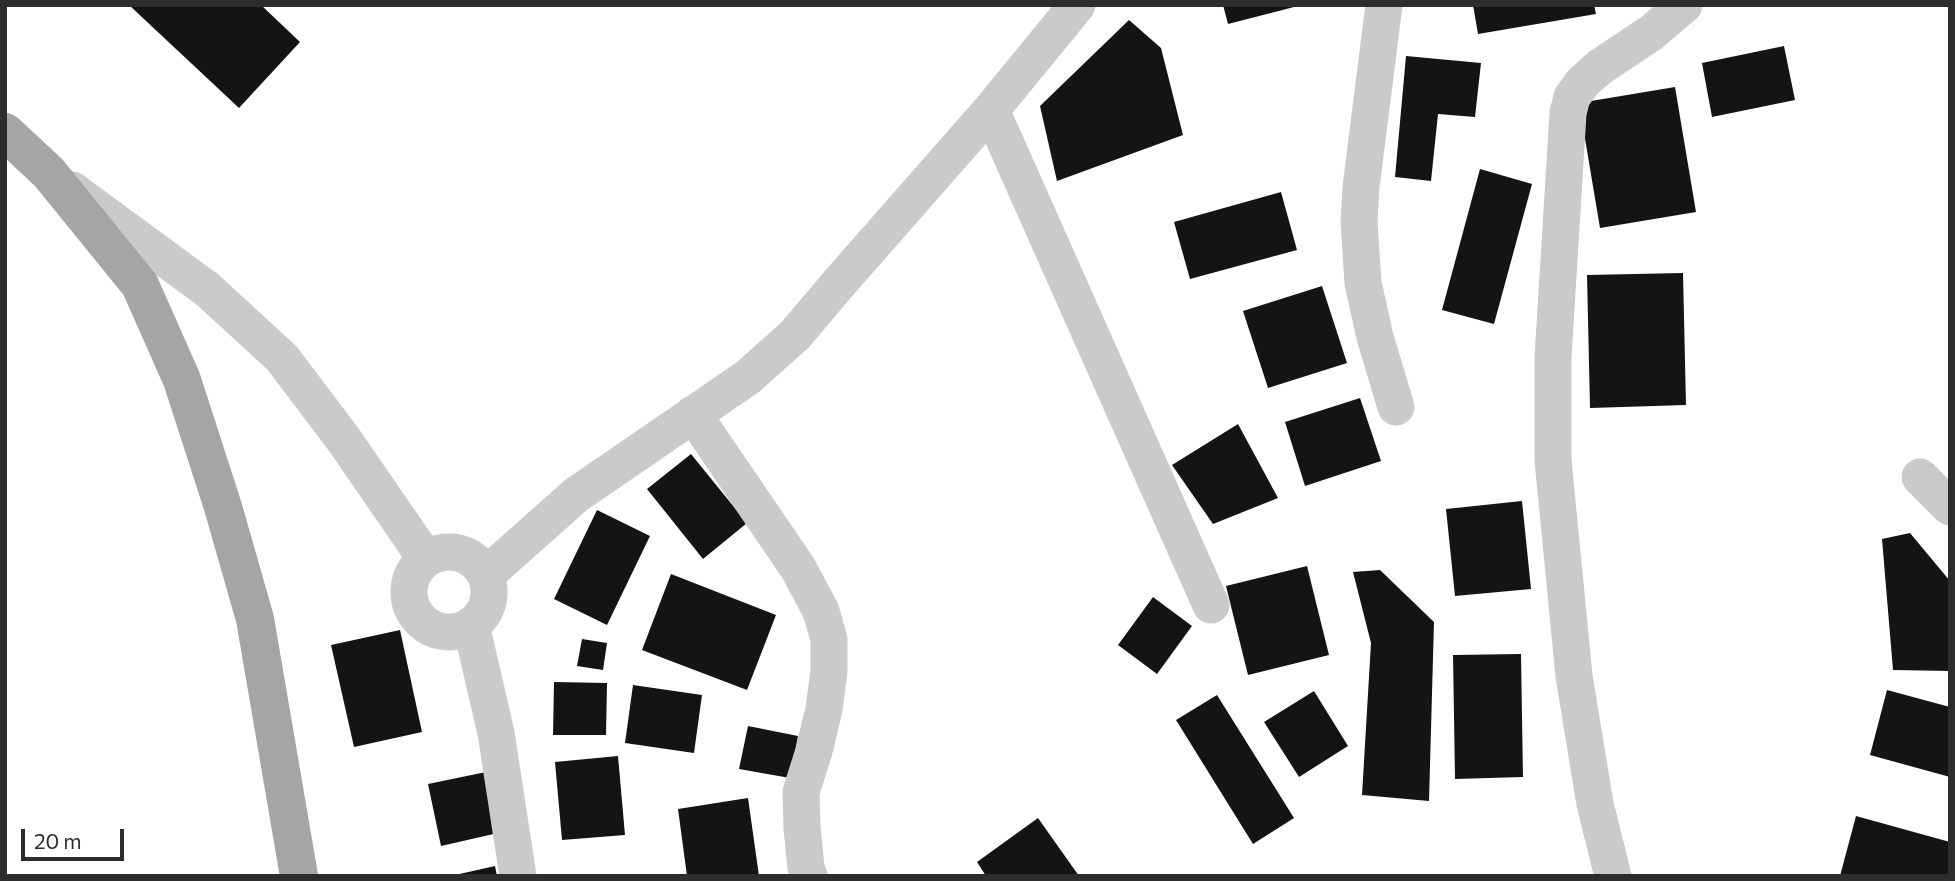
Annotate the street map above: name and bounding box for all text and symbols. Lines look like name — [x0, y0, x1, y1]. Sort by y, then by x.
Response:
scale bar — [24, 814, 128, 858]
text: 20 m — [34, 828, 82, 853]

